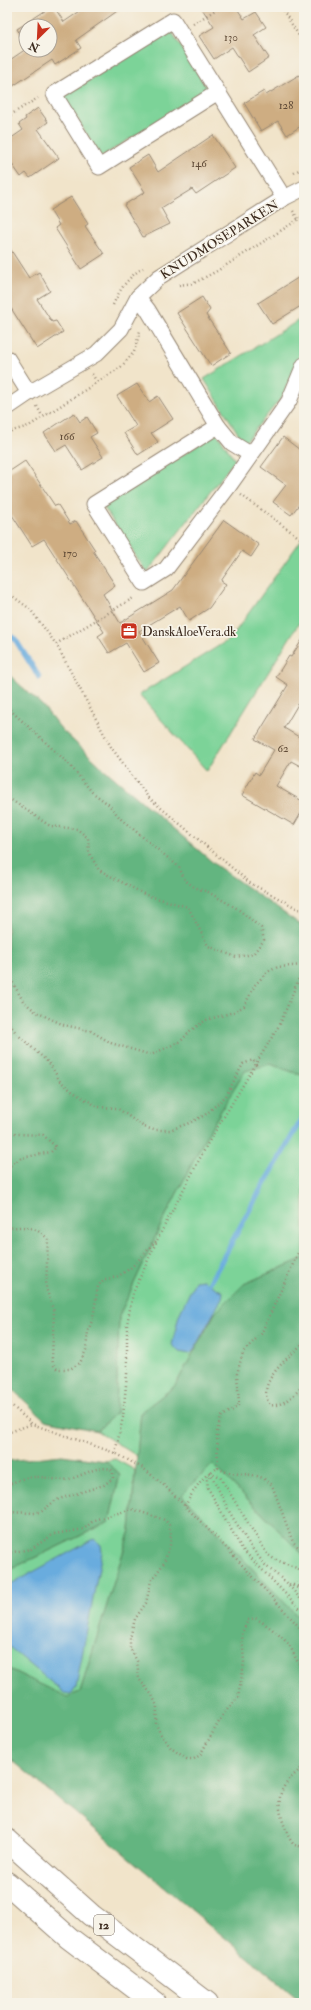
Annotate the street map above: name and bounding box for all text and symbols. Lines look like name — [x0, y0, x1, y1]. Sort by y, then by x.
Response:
north arrow — [18, 18, 58, 58]
house number: 130 — [224, 31, 238, 44]
text: N — [26, 38, 42, 55]
house number: 128 — [279, 99, 293, 112]
house number: 146 — [191, 157, 208, 170]
street label: KNUDMOSEPARKEN — [157, 197, 282, 283]
house number: 166 — [60, 430, 76, 443]
house number: 170 — [63, 547, 78, 560]
office icon: DanskAloeVera.dk — [119, 621, 139, 641]
place label: DanskAloeVera.dk — [142, 624, 237, 640]
house number: 62 — [277, 742, 289, 755]
road number: 12 — [94, 1915, 114, 1935]

